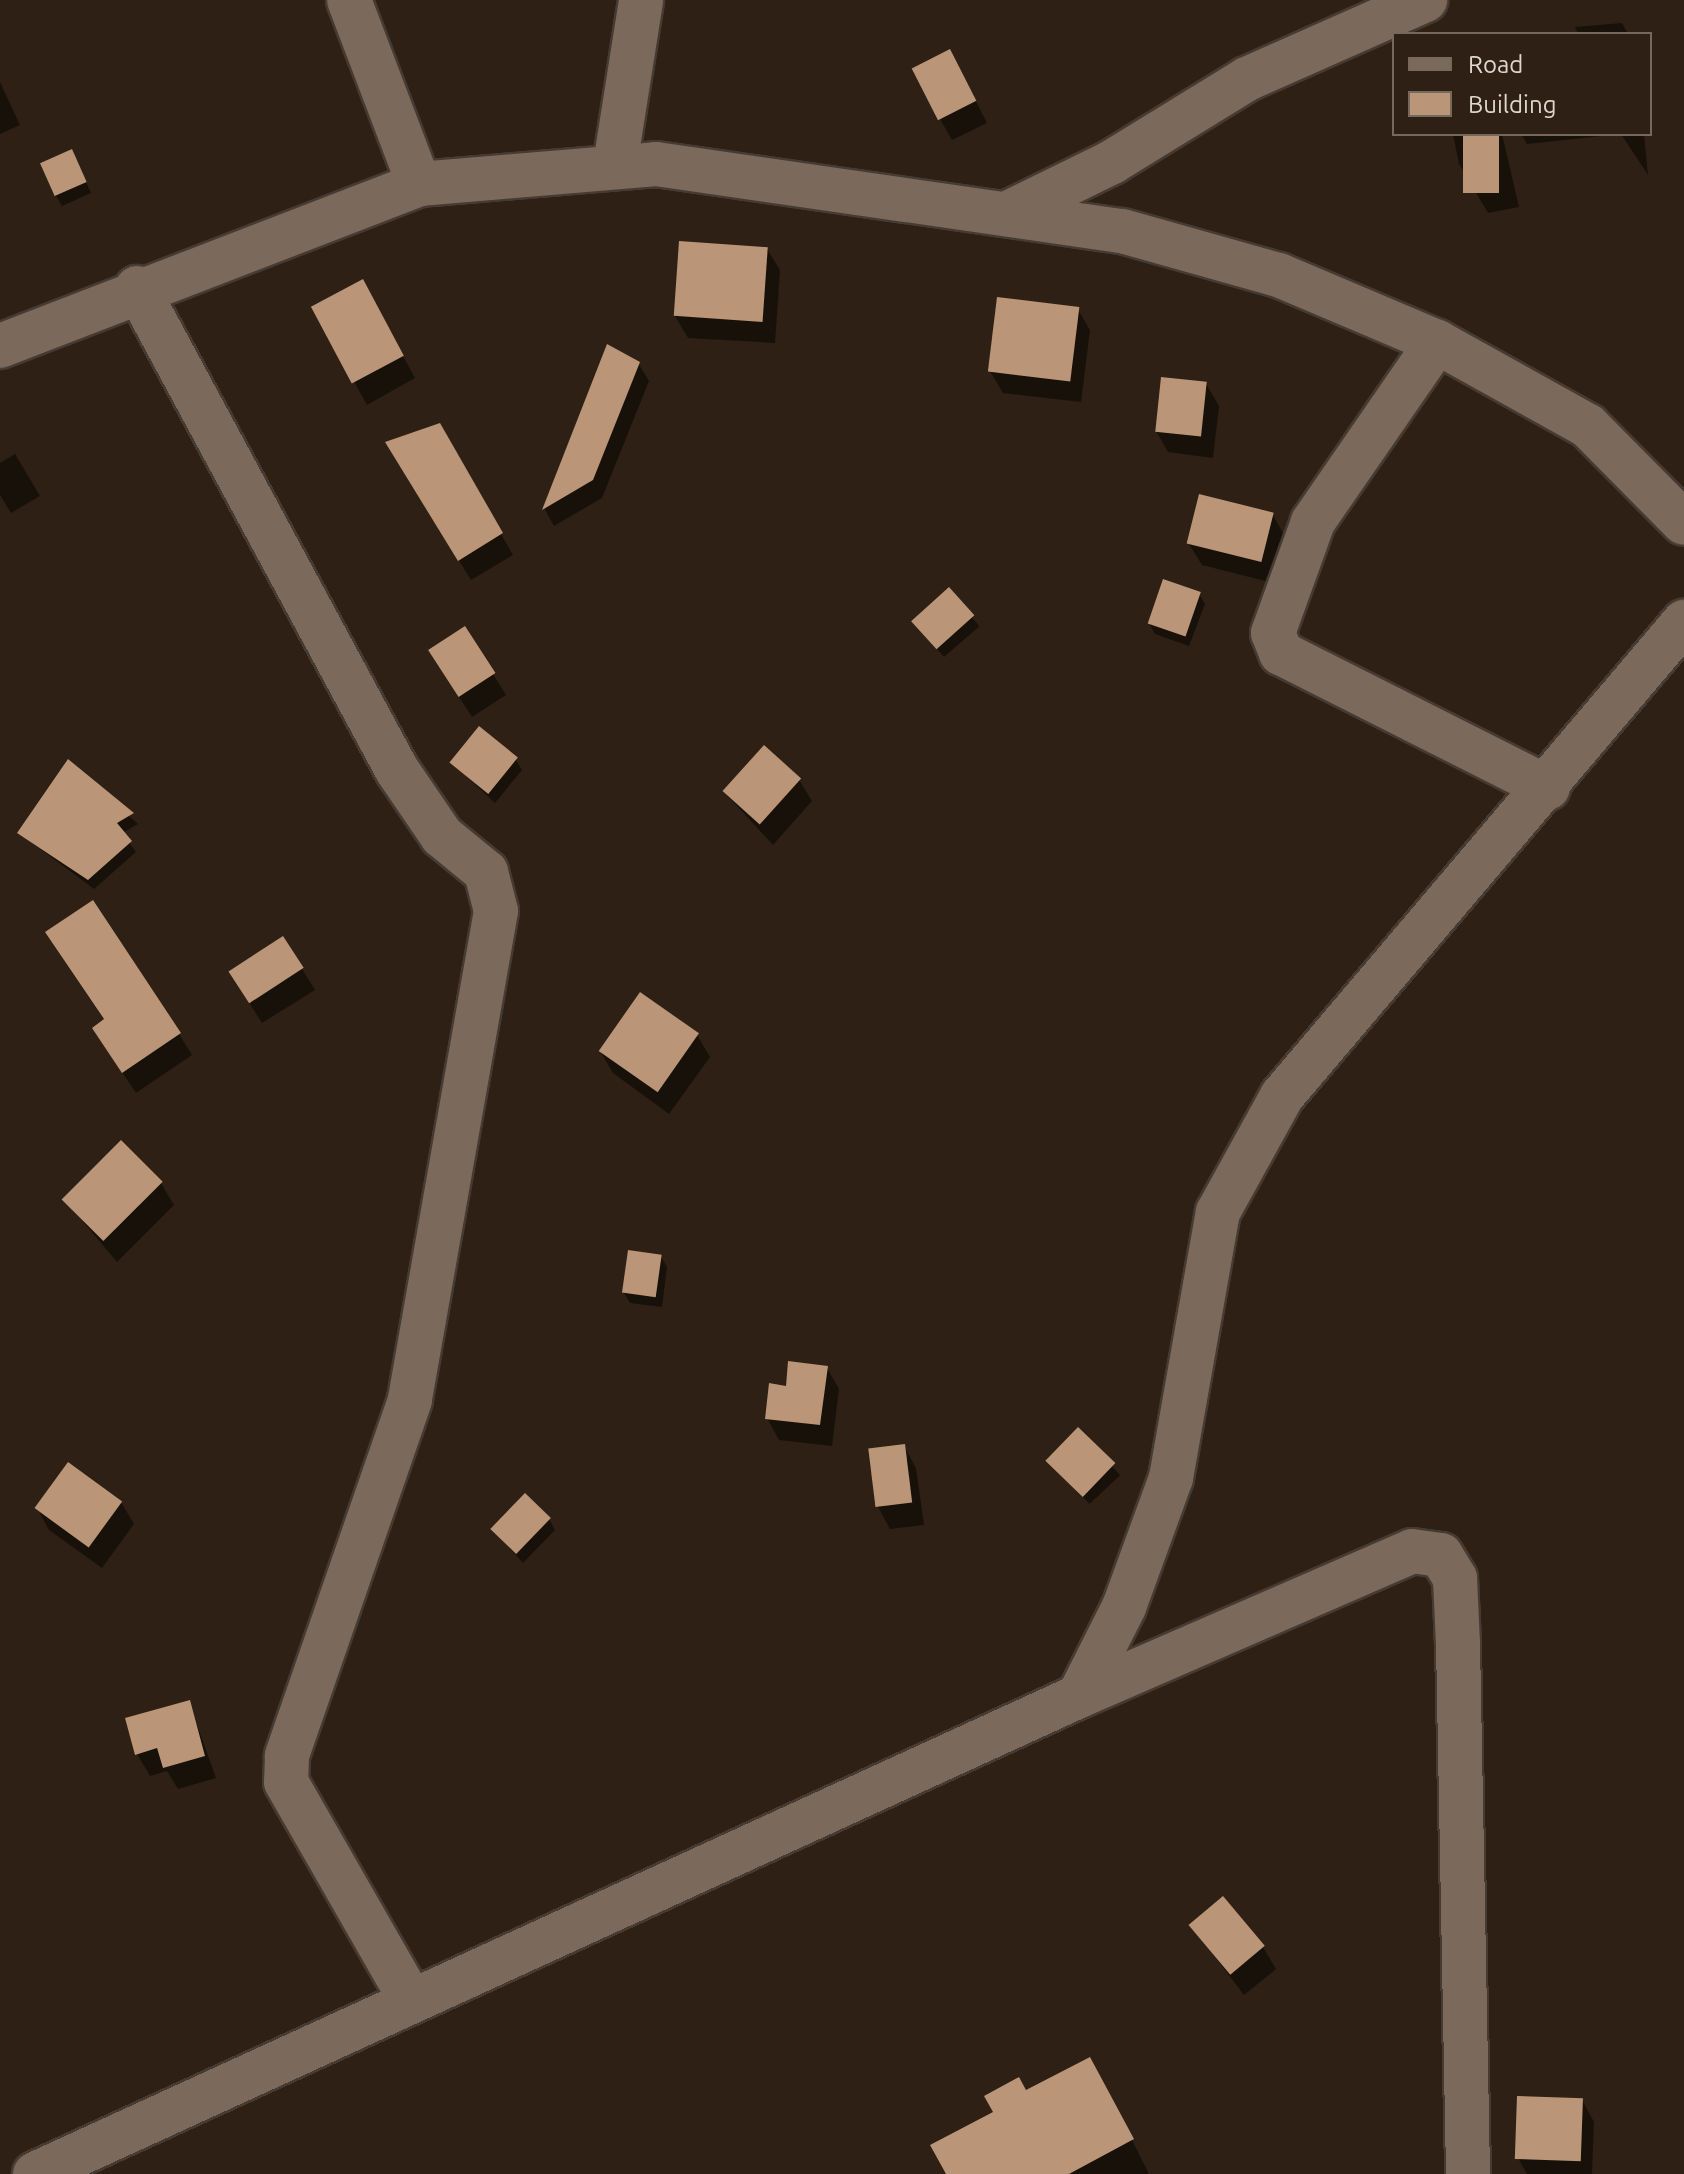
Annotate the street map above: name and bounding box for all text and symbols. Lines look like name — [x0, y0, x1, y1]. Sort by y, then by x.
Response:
legend — [1392, 32, 1652, 136]
text: Road — [1468, 51, 1523, 78]
text: Building — [1468, 91, 1556, 118]

